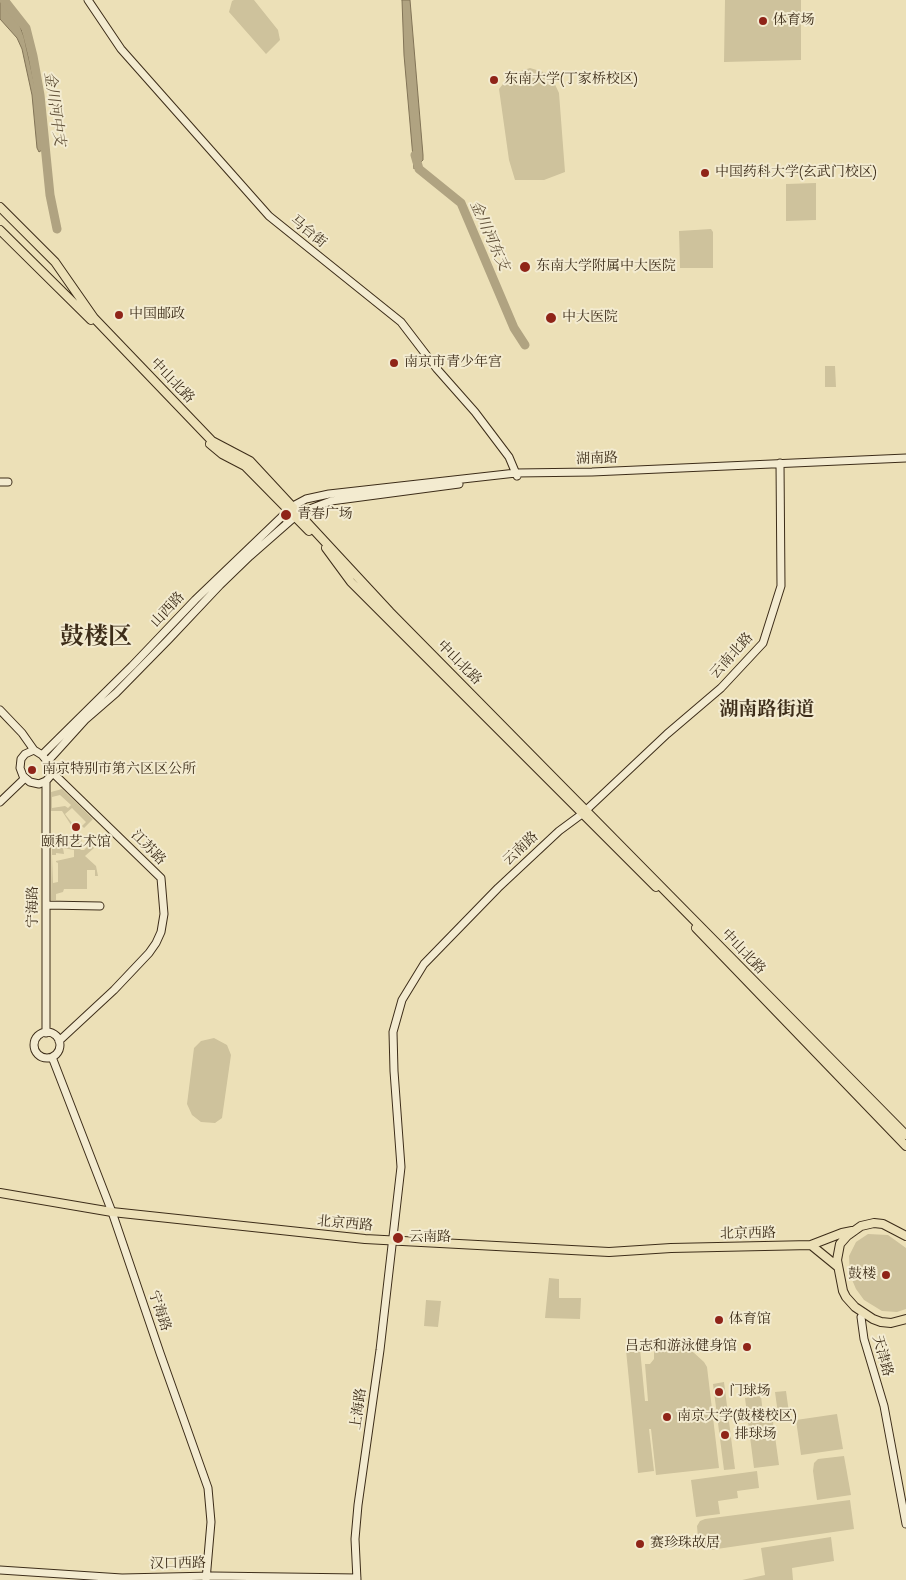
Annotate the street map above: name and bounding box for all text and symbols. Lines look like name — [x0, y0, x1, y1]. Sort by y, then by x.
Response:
place label: 体育场 — [773, 13, 815, 29]
marker: 体育场 — [757, 15, 769, 27]
water label: 金川河中支 — [40, 71, 68, 147]
place label: 东南大学(丁家桥校区) — [504, 72, 638, 88]
marker: 东南大学(丁家桥校区) — [488, 74, 500, 86]
place label: 中国药科大学(玄武门校区) — [715, 165, 877, 181]
marker: 中国药科大学(玄武门校区) — [699, 167, 711, 179]
water label: 金川河东支 — [466, 198, 512, 274]
street label: 马台街 — [286, 212, 330, 252]
place label: 东南大学附属中大医院 — [536, 259, 676, 275]
marker: 东南大学附属中大医院 — [518, 260, 532, 274]
place label: 中国邮政 — [129, 307, 185, 323]
marker: 中国邮政 — [113, 309, 125, 321]
place label: 中大医院 — [562, 310, 618, 326]
marker: 中大医院 — [544, 311, 558, 325]
street label: 中山北路 — [147, 355, 197, 407]
place label: 南京市青少年宫 — [404, 355, 502, 371]
marker: 南京市青少年宫 — [388, 357, 400, 369]
street label: 湖南路 — [576, 450, 618, 468]
place label: 青春广场 — [297, 507, 353, 523]
marker: 青春广场 — [279, 508, 293, 522]
street label: 山西路 — [148, 589, 188, 631]
district label: 鼓楼区 — [60, 624, 132, 652]
street label: 云南北路 — [707, 630, 757, 682]
street label: 中山北路 — [433, 637, 485, 689]
district label: 湖南路街道 — [720, 699, 814, 721]
place label: 南京特别市第六区区公所 — [42, 762, 196, 778]
marker: 南京特别市第六区区公所 — [26, 764, 38, 776]
marker: 颐和艺术馆 — [70, 821, 82, 833]
street label: 江苏路 — [127, 827, 169, 869]
street label: 云南路 — [500, 829, 542, 869]
place label: 颐和艺术馆 — [41, 835, 111, 851]
street label: 宁海路 — [26, 886, 42, 928]
street label: 中山北路 — [718, 926, 768, 978]
street label: 北京西路 — [316, 1213, 374, 1235]
street label: 北京西路 — [720, 1225, 776, 1243]
place label: 云南路 — [409, 1230, 451, 1246]
marker: 云南路 — [391, 1231, 405, 1245]
place label: 鼓楼 — [848, 1267, 876, 1283]
marker: 鼓楼 — [880, 1269, 892, 1281]
street label: 宁海路 — [144, 1288, 174, 1334]
place label: 体育馆 — [729, 1312, 771, 1328]
marker: 体育馆 — [713, 1314, 725, 1326]
street label: 天津路 — [868, 1333, 896, 1379]
place label: 吕志和游泳健身馆 — [625, 1339, 737, 1355]
marker: 吕志和游泳健身馆 — [741, 1341, 753, 1353]
place label: 门球场 — [729, 1384, 771, 1400]
marker: 门球场 — [713, 1386, 725, 1398]
street label: 上海路 — [348, 1387, 370, 1431]
place label: 南京大学(鼓楼校区) — [677, 1409, 797, 1425]
marker: 南京大学(鼓楼校区) — [661, 1411, 673, 1423]
place label: 排球场 — [735, 1427, 777, 1443]
marker: 排球场 — [719, 1429, 731, 1441]
place label: 赛珍珠故居 — [650, 1536, 720, 1552]
marker: 赛珍珠故居 — [634, 1538, 646, 1550]
street label: 汉口西路 — [150, 1555, 206, 1573]

